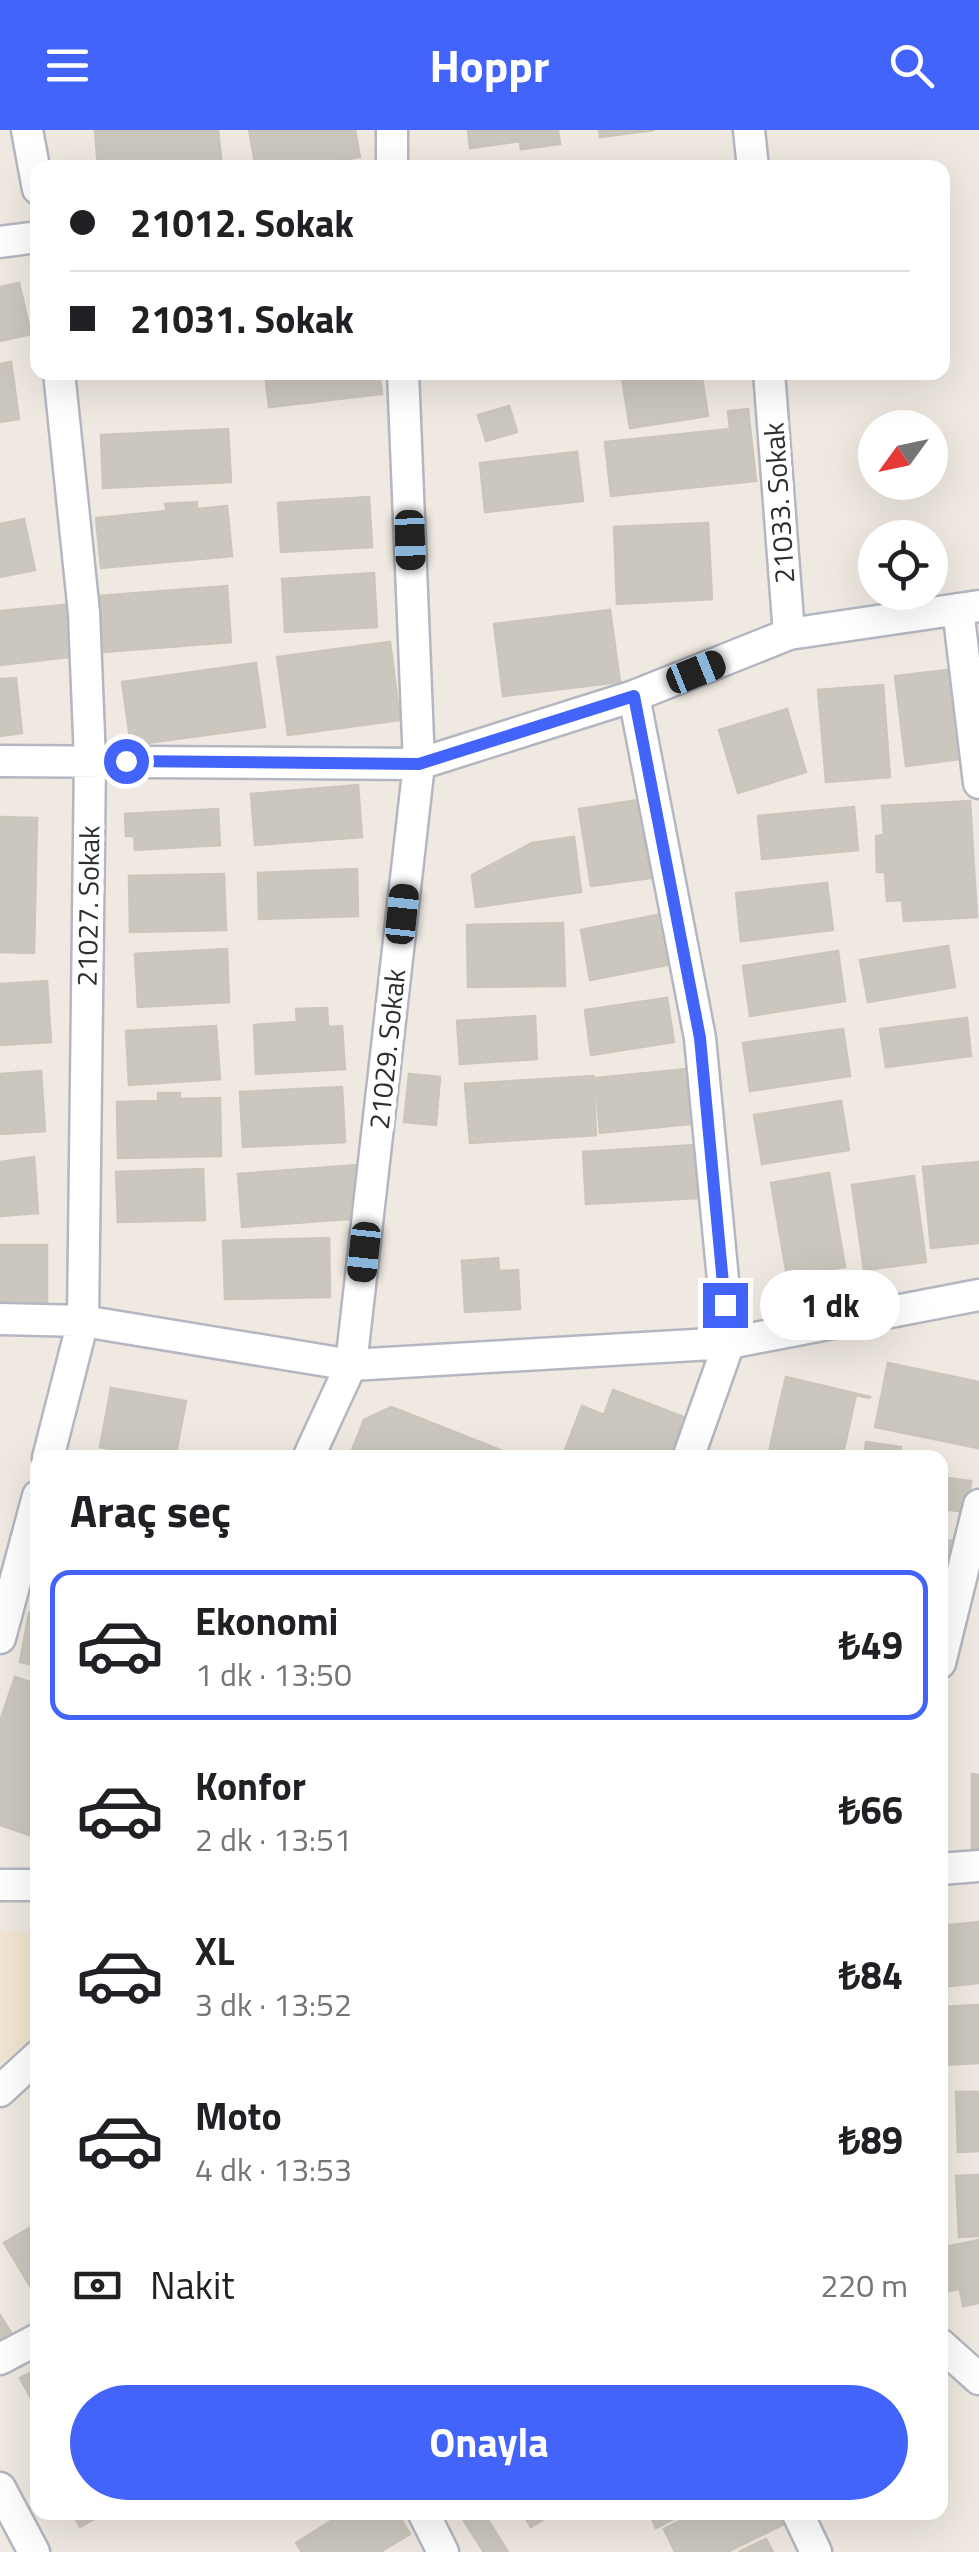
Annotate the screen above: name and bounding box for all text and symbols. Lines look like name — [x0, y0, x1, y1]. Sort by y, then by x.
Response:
text: Hoppr — [430, 31, 549, 99]
icon: menu — [40, 38, 95, 93]
icon: search — [884, 38, 939, 93]
text: 21012. Sokak — [130, 194, 354, 252]
text: 21031. Sokak — [130, 290, 354, 348]
north arrow — [858, 410, 948, 500]
map controls — [858, 410, 948, 610]
street label: 21033. Sokak — [751, 421, 806, 585]
car — [394, 509, 426, 571]
button: locate — [858, 520, 948, 610]
car — [663, 647, 729, 697]
route start — [104, 739, 149, 784]
street label: 21027. Sokak — [65, 825, 110, 987]
car — [384, 883, 420, 945]
street label: 21029. Sokak — [357, 966, 416, 1131]
car — [346, 1221, 382, 1283]
callout: 1 dk — [760, 1270, 900, 1340]
text: 1 dk — [800, 1281, 860, 1329]
route end — [703, 1283, 748, 1328]
text: Araç seç — [70, 1476, 231, 1544]
text: Ekonomi — [195, 1592, 338, 1650]
icon: car — [75, 1600, 165, 1690]
text: ₺49 — [839, 1616, 903, 1674]
text: 1 dk · 13:50 — [195, 1650, 352, 1698]
text: Konfor — [195, 1757, 306, 1815]
icon: car — [75, 1765, 165, 1855]
text: ₺66 — [839, 1781, 903, 1839]
text: 2 dk · 13:51 — [195, 1815, 352, 1863]
text: XL — [195, 1922, 235, 1980]
icon: car — [75, 1930, 165, 2020]
text: ₺84 — [839, 1946, 903, 2004]
text: 3 dk · 13:52 — [195, 1980, 352, 2028]
text: Moto — [195, 2087, 282, 2145]
icon: car — [75, 2095, 165, 2185]
text: ₺89 — [839, 2111, 903, 2169]
text: 4 dk · 13:53 — [195, 2145, 352, 2193]
text: Nakit — [150, 2256, 235, 2314]
icon: cash — [70, 2258, 125, 2313]
text: 220 m — [820, 2261, 908, 2309]
button: Onayla — [70, 2385, 908, 2500]

